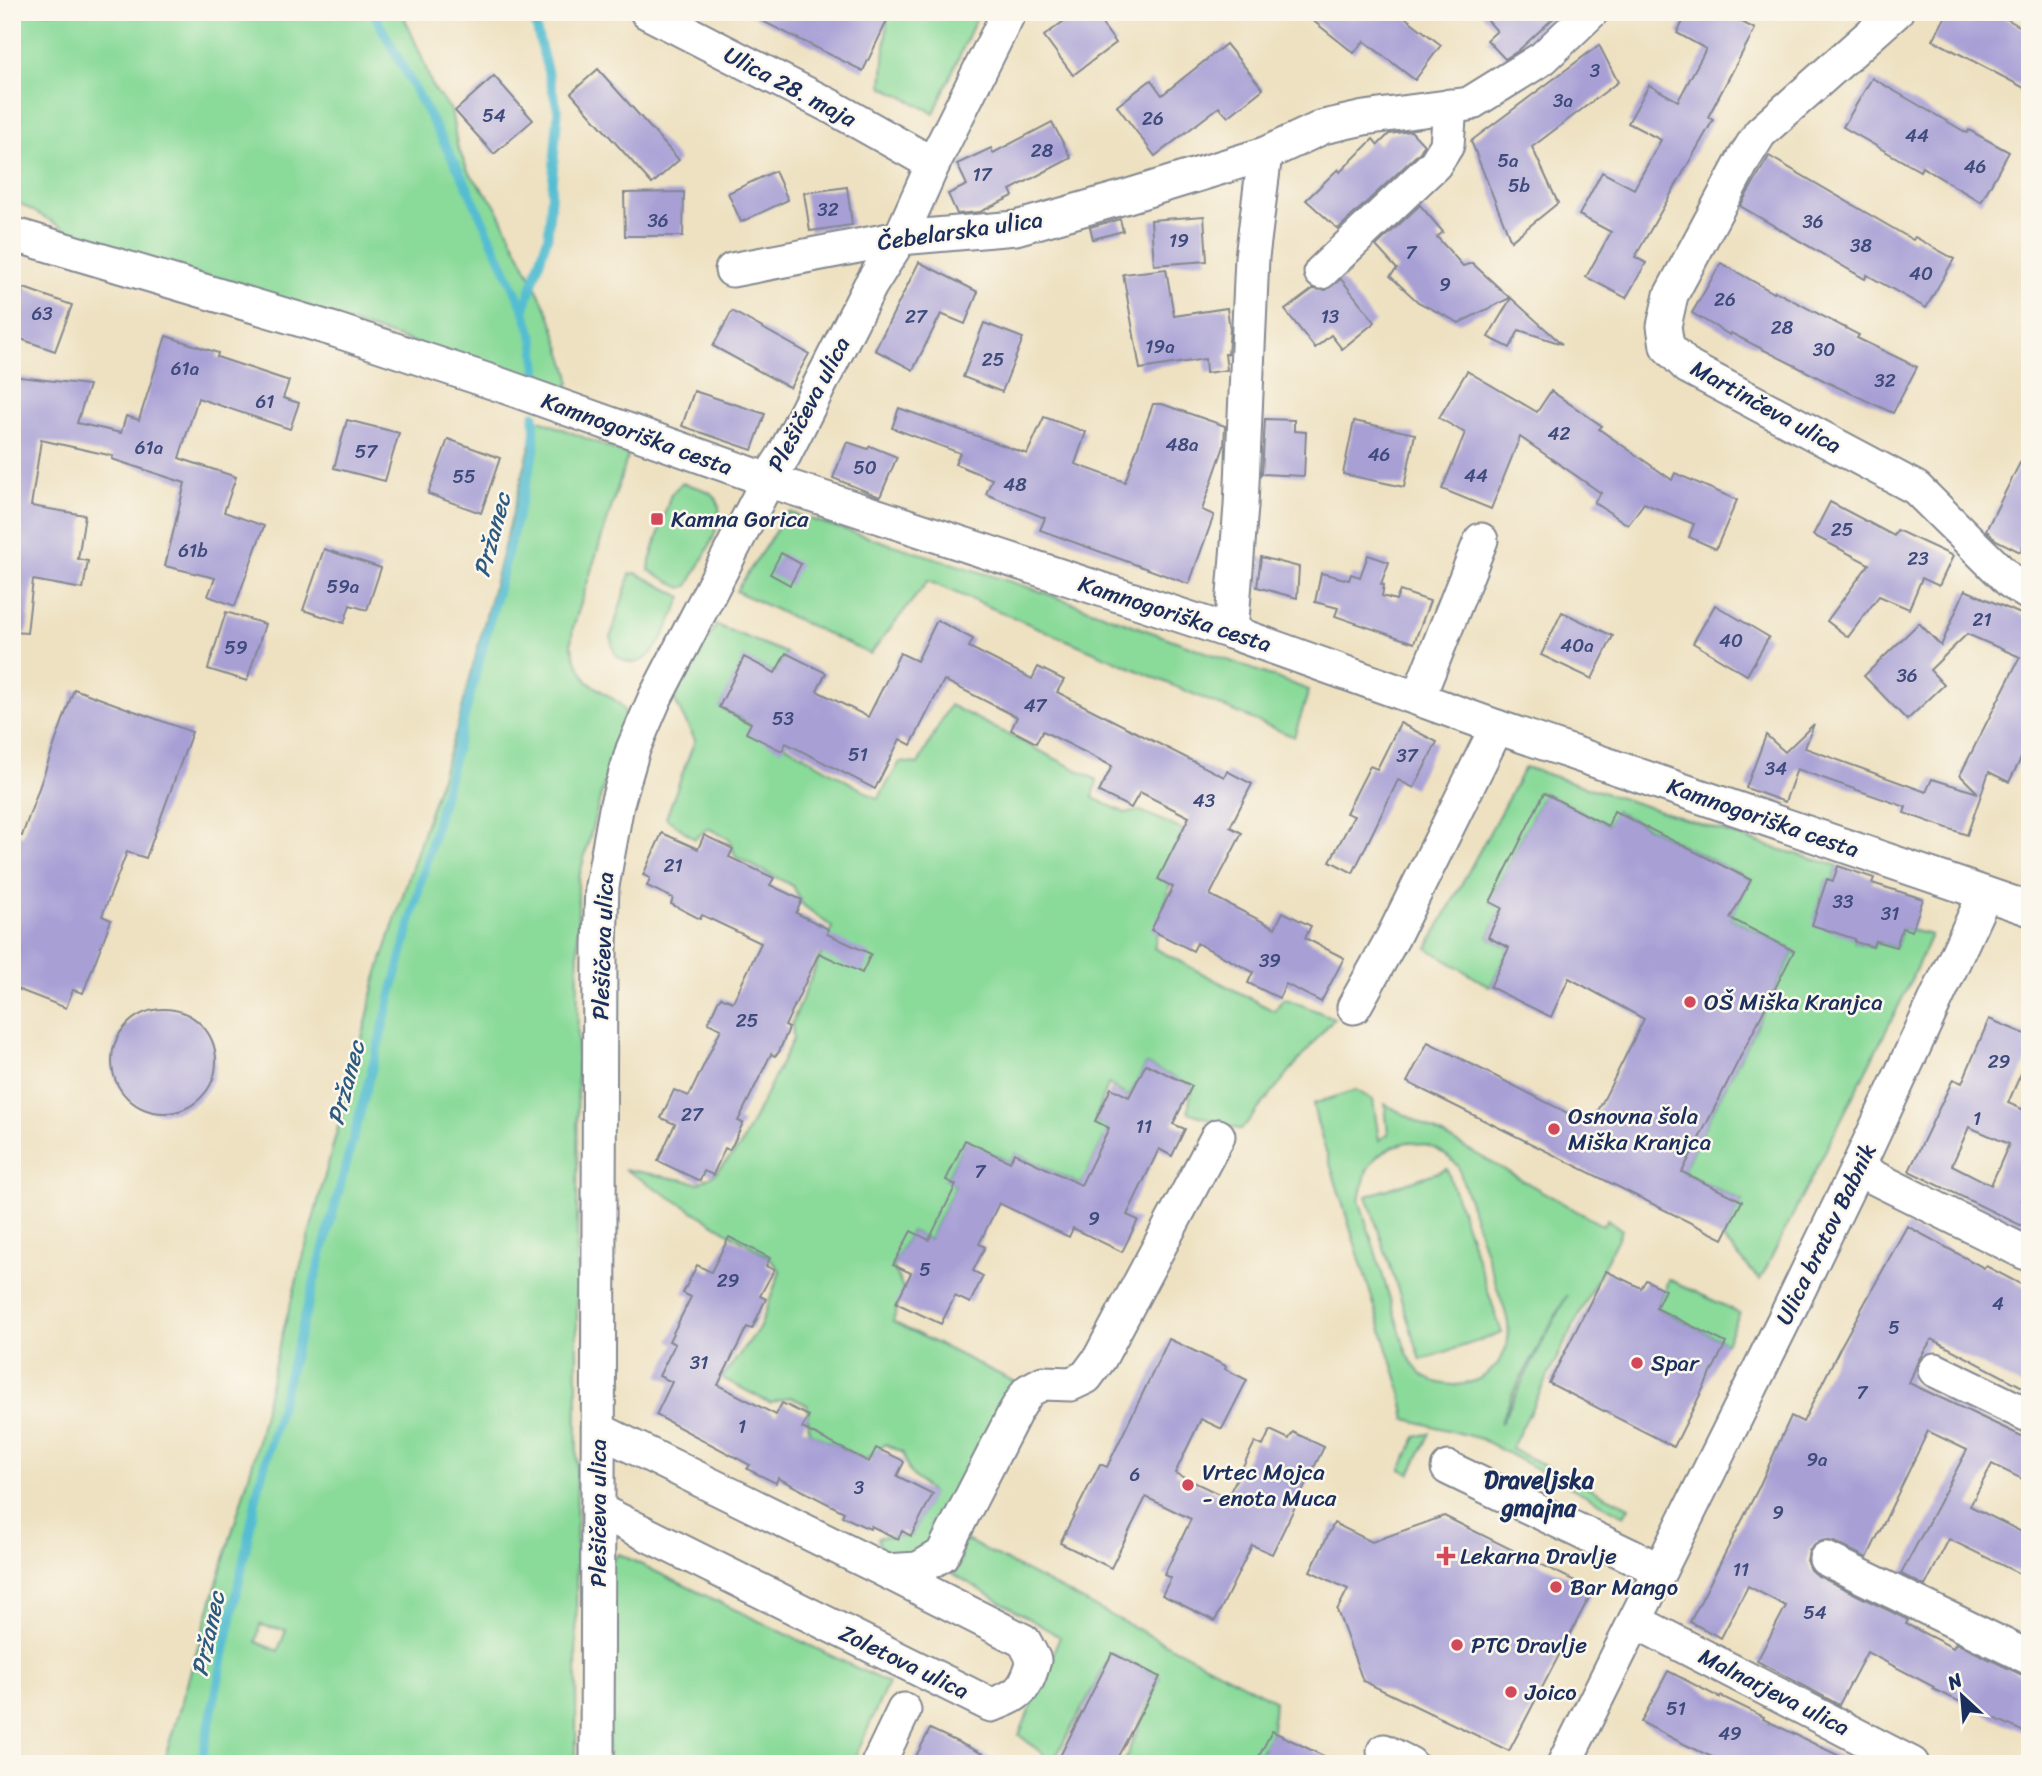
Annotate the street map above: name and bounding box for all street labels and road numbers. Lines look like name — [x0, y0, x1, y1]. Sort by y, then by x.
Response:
street label: Ulica 28. maja — [716, 35, 864, 139]
street label: Čebelarska ulica — [875, 199, 1045, 263]
street label: Plešičeva ulica — [756, 329, 862, 479]
street label: Martinčeva ulica — [1683, 348, 1849, 466]
street label: Kamnogoriška cesta — [535, 380, 739, 488]
street label: Kamnogoriška cesta — [1073, 563, 1277, 665]
street label: Kamnogoriška cesta — [1661, 766, 1865, 870]
street label: Plešičeva ulica — [580, 871, 626, 1021]
street label: Ulica bratov Babnik — [1764, 1136, 1888, 1332]
street label: Plešičeva ulica — [578, 1439, 619, 1587]
street label: Zoletova ulica — [832, 1613, 976, 1711]
street label: Malnarjeva ulica — [1691, 1636, 1857, 1748]

